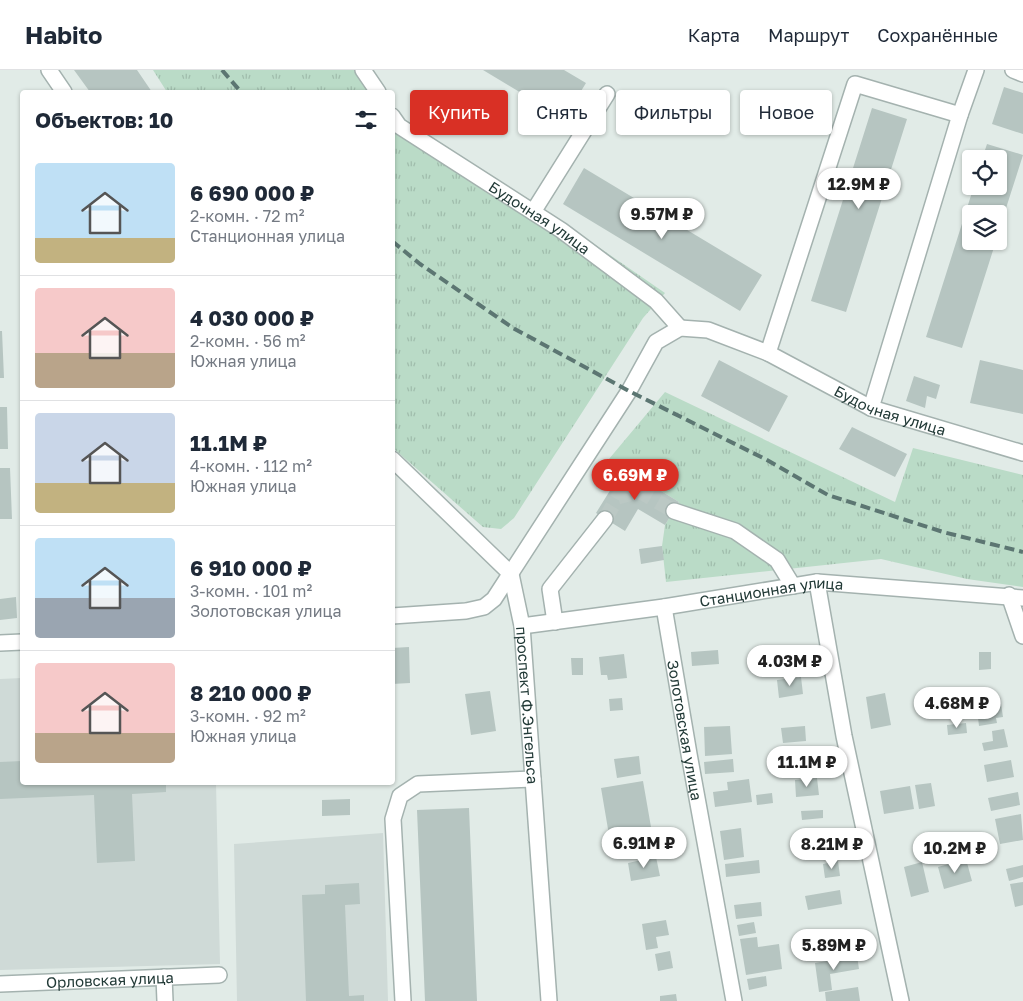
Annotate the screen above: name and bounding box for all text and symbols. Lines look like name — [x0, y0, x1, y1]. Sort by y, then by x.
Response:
text: Habito — [25, 20, 103, 49]
text: Карта — [688, 24, 740, 46]
text: Маршрут — [768, 24, 849, 46]
text: Сохранённые — [877, 24, 998, 46]
chip: Купить — [410, 90, 508, 135]
chip: Снять — [518, 90, 606, 135]
chip: Фильтры — [616, 90, 730, 135]
chip: Новое — [740, 90, 832, 135]
icon: filters — [352, 106, 380, 134]
text: Объектов: 10 — [35, 107, 173, 133]
map controls — [962, 150, 1007, 250]
button: locate — [962, 150, 1007, 195]
pin: 12.9M ₽ — [813, 168, 905, 210]
text: 12.9M ₽ — [828, 174, 890, 194]
street label: Будочная улица — [486, 177, 594, 258]
text: 6 690 000 ₽ — [190, 180, 315, 206]
icon: home — [75, 183, 135, 243]
pin: 9.57M ₽ — [616, 198, 708, 240]
text: 9.57M ₽ — [631, 204, 693, 224]
button: layers — [962, 205, 1007, 250]
text: 2-комн. · 72 m² — [190, 206, 304, 226]
text: Станционная улица — [190, 226, 345, 246]
text: 4 030 000 ₽ — [190, 305, 314, 331]
icon: home — [75, 308, 135, 368]
text: 2-комн. · 56 m² — [190, 331, 306, 351]
text: Южная улица — [190, 351, 297, 371]
street label: Будочная улица — [831, 381, 948, 439]
text: 11.1M ₽ — [190, 430, 267, 456]
icon: home — [75, 433, 135, 493]
text: 4-комн. · 112 m² — [190, 456, 312, 476]
pin: 6.69M ₽ — [589, 458, 681, 501]
text: 6.69M ₽ — [603, 465, 667, 485]
text: Южная улица — [190, 476, 297, 496]
text: 6 910 000 ₽ — [190, 555, 312, 581]
icon: home — [75, 558, 135, 618]
street label: Станционная улица — [698, 573, 844, 610]
text: 3-комн. · 101 m² — [190, 581, 312, 601]
text: Золотовская улица — [190, 601, 342, 621]
street label: проспект Ф.Энгельса — [513, 626, 542, 785]
pin: 4.03M ₽ — [744, 644, 836, 687]
text: 4.03M ₽ — [758, 651, 822, 671]
street label: Золотовская улица — [664, 659, 706, 802]
text: 8 210 000 ₽ — [190, 680, 312, 706]
icon: home — [75, 683, 135, 743]
pin: 4.68M ₽ — [911, 686, 1003, 729]
text: 4.68M ₽ — [925, 693, 989, 713]
text: 3-комн. · 92 m² — [190, 706, 306, 726]
text: Южная улица — [190, 726, 297, 746]
pin: 11.1M ₽ — [761, 746, 853, 788]
text: 11.1M ₽ — [778, 752, 836, 772]
pin: 6.91M ₽ — [598, 826, 690, 869]
pin: 8.21M ₽ — [786, 828, 878, 870]
pin: 10.2M ₽ — [909, 832, 1001, 874]
text: 6.91M ₽ — [613, 833, 675, 853]
text: 8.21M ₽ — [801, 834, 863, 854]
text: 10.2M ₽ — [924, 838, 986, 858]
pin: 5.89M ₽ — [788, 928, 880, 971]
text: 5.89M ₽ — [802, 935, 866, 955]
street label: Орловская улица — [46, 968, 174, 991]

